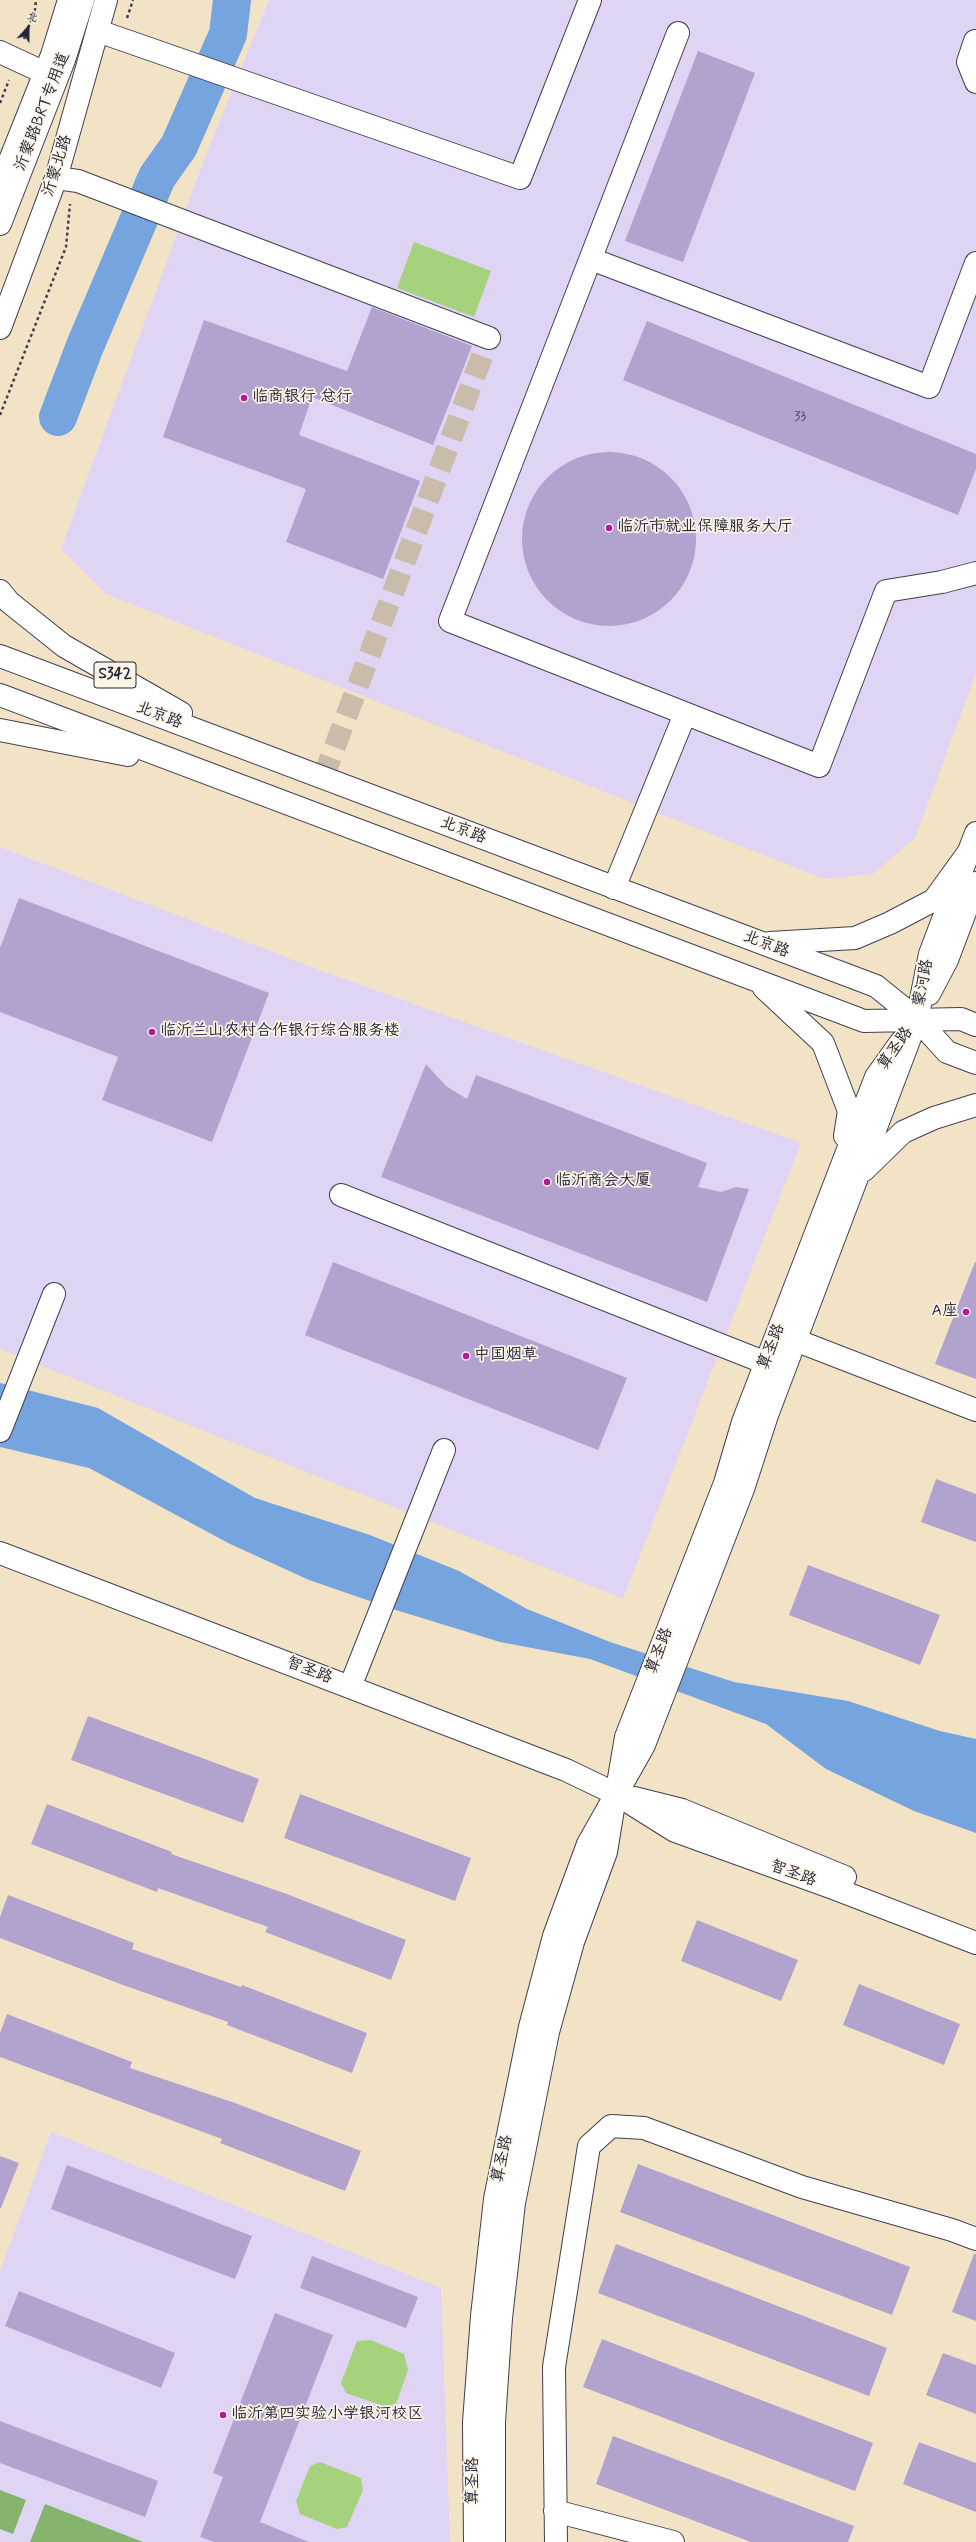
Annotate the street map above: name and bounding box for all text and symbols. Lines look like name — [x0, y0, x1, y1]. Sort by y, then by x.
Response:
north arrow — [8, 8, 48, 48]
text: 北 — [25, 8, 40, 25]
street label: 沂蒙路BRT专用道 — [12, 50, 74, 174]
street label: 沂蒙北路 — [39, 133, 77, 199]
place label: 临商银行 总行 — [252, 388, 352, 408]
marker: 临商银行 总行 — [239, 393, 249, 403]
house number: 33 — [794, 409, 806, 425]
place label: 临沂市就业保障服务大厅 — [617, 518, 793, 538]
marker: 临沂市就业保障服务大厅 — [604, 523, 614, 533]
road number: S342 — [94, 662, 136, 688]
street label: 北京路 — [133, 698, 185, 734]
street label: 北京路 — [437, 813, 489, 849]
street label: 北京路 — [740, 927, 792, 963]
street label: 蒙河路 — [910, 958, 938, 1008]
place label: 临沂兰山农村合作银行综合服务楼 — [160, 1022, 400, 1042]
street label: 算圣路 — [874, 1024, 918, 1074]
marker: 临沂兰山农村合作银行综合服务楼 — [147, 1027, 157, 1037]
place label: 临沂商会大厦 — [555, 1172, 651, 1192]
marker: 临沂商会大厦 — [542, 1177, 552, 1187]
place label: A座 — [932, 1302, 958, 1322]
marker: A座 — [961, 1307, 971, 1317]
street label: 算圣路 — [754, 1321, 790, 1373]
place label: 中国烟草 — [474, 1346, 538, 1366]
marker: 中国烟草 — [461, 1351, 471, 1361]
street label: 算圣路 — [642, 1625, 678, 1677]
street label: 智圣路 — [283, 1653, 335, 1689]
street label: 智圣路 — [767, 1857, 819, 1891]
street label: 算圣路 — [489, 2134, 517, 2184]
place label: 临沂第四实验小学银河校区 — [231, 2405, 423, 2425]
marker: 临沂第四实验小学银河校区 — [218, 2410, 228, 2420]
street label: 算圣路 — [464, 2457, 484, 2505]

